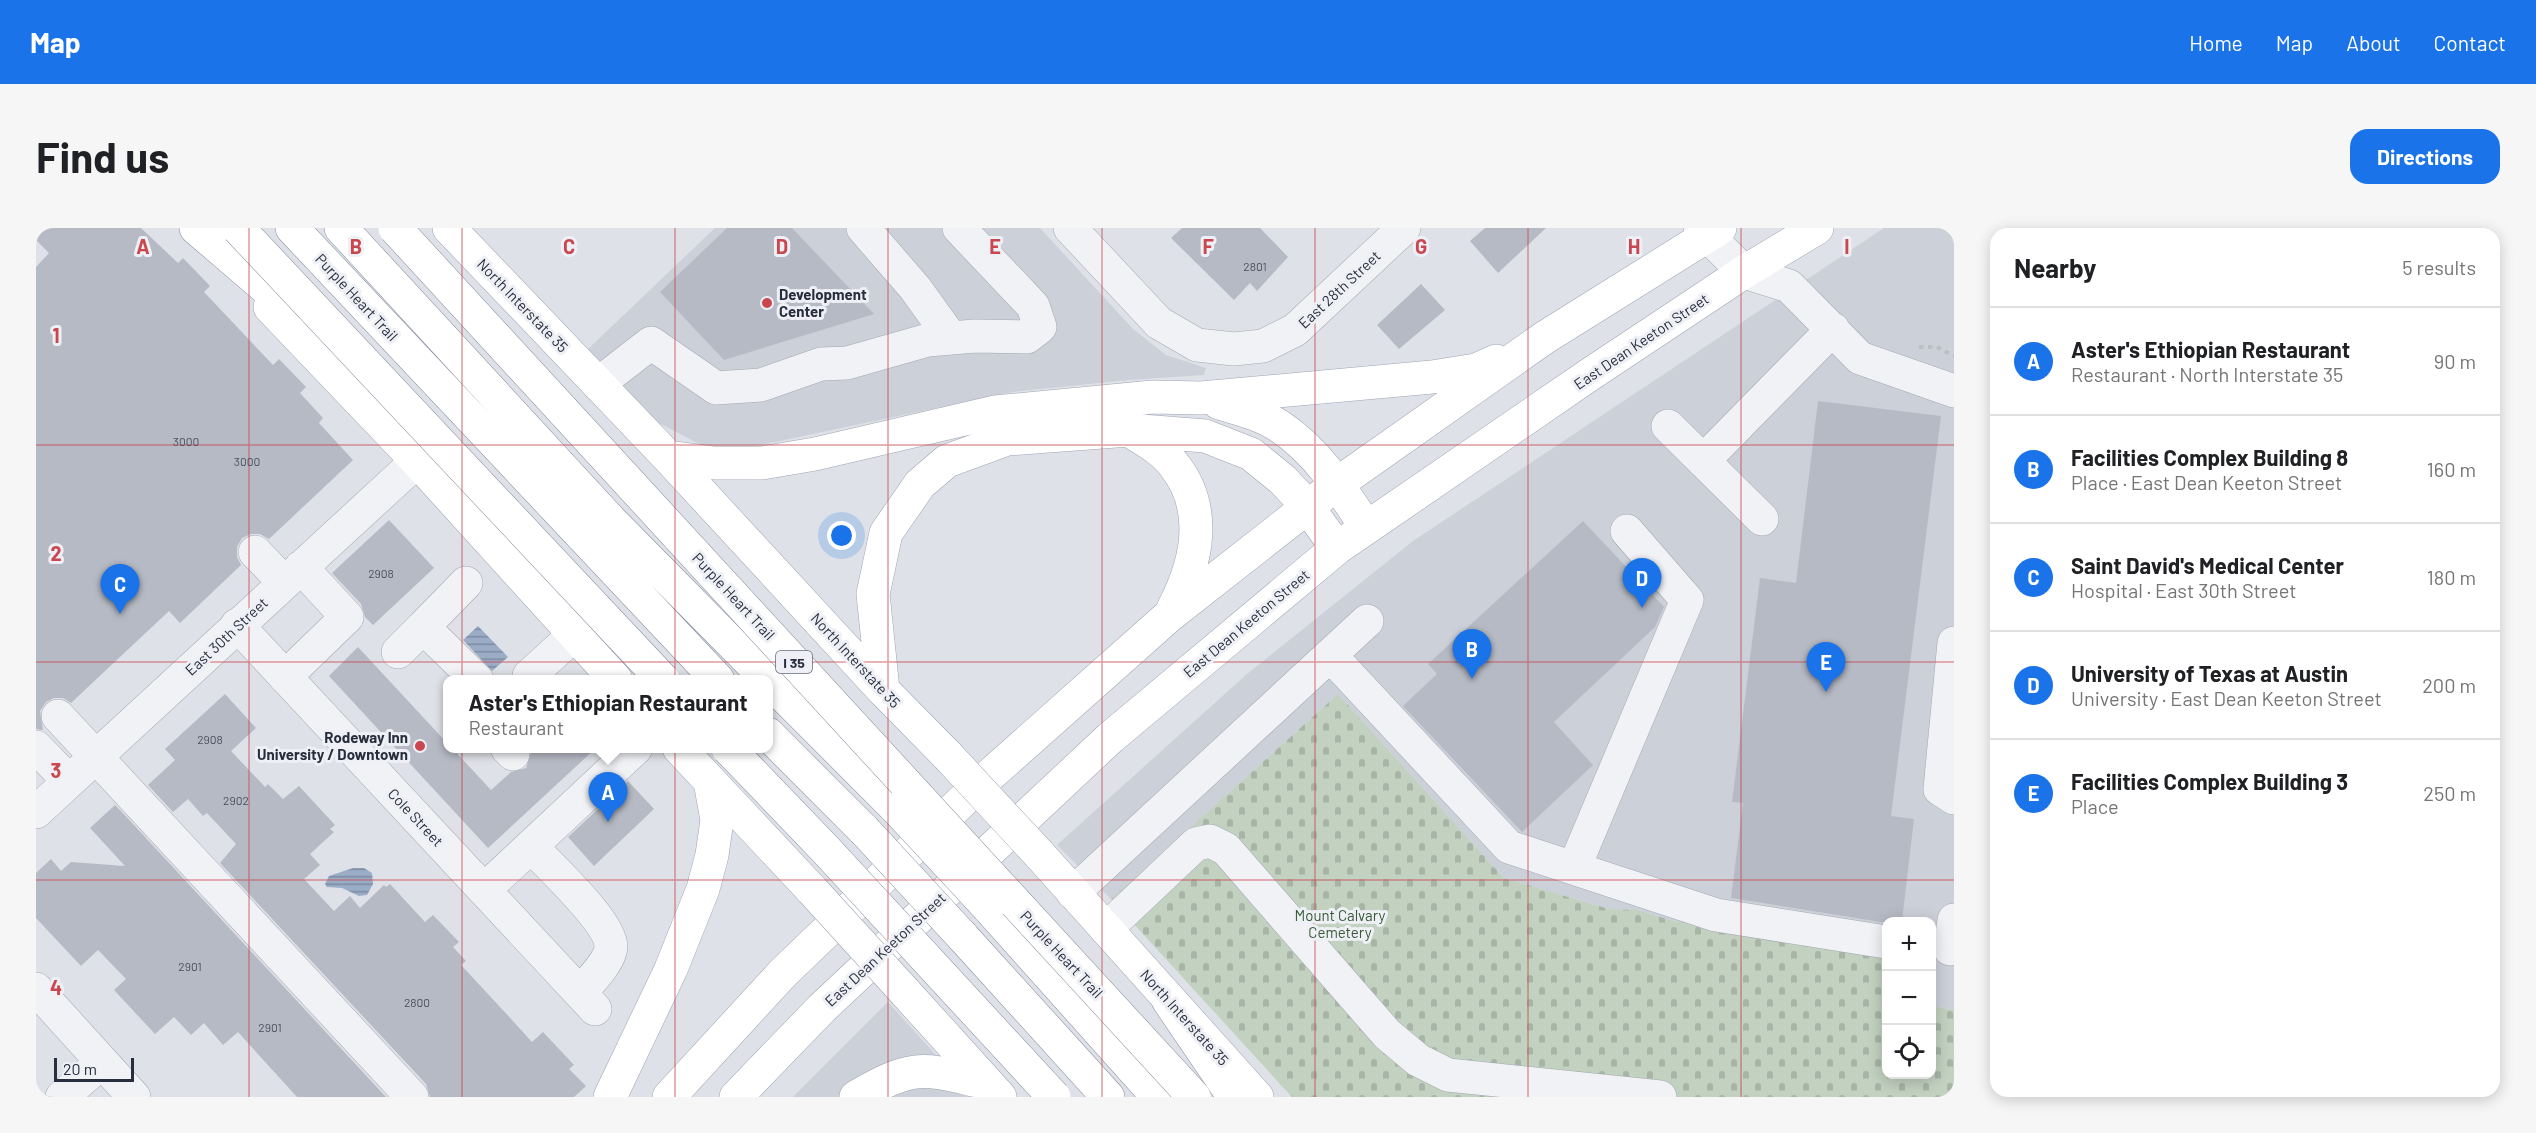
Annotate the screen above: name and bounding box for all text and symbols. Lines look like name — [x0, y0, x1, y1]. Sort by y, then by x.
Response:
text: Map — [30, 25, 81, 59]
text: Home — [2189, 30, 2243, 55]
text: Map — [2276, 30, 2313, 55]
text: About — [2346, 30, 2401, 55]
text: Contact — [2434, 30, 2506, 55]
button: Directions — [2350, 129, 2500, 184]
text: Find us — [36, 131, 169, 181]
text: A — [136, 234, 150, 258]
text: B — [350, 234, 362, 258]
text: C — [563, 234, 575, 258]
text: D — [776, 234, 788, 258]
text: E — [989, 234, 1001, 258]
text: F — [1202, 234, 1214, 258]
text: G — [1415, 234, 1427, 258]
text: H — [1628, 234, 1640, 258]
text: I — [1844, 234, 1850, 258]
street label: East 28th Street — [1294, 246, 1384, 332]
street label: Purple Heart Trail — [312, 250, 402, 344]
text: Nearby — [2014, 252, 2096, 283]
street label: North Interstate 35 — [474, 254, 572, 356]
text: 5 results — [2402, 255, 2476, 279]
house number: 2801 — [1243, 259, 1267, 273]
place label: Development Center — [779, 285, 867, 320]
street label: East Dean Keeton Street — [1570, 289, 1712, 393]
marker: Development Center — [760, 296, 774, 310]
text: 1 — [52, 323, 60, 347]
text: Aster's Ethiopian Restaurant — [2071, 336, 2350, 362]
text: A — [2027, 349, 2040, 373]
text: 90 m — [2434, 349, 2476, 373]
text: Restaurant · North Interstate 35 — [2071, 362, 2343, 386]
house number: 3000 — [173, 434, 199, 448]
text: Facilities Complex Building 8 — [2071, 444, 2348, 470]
house number: 3000 — [234, 454, 260, 468]
text: B — [2027, 457, 2040, 481]
text: 160 m — [2427, 457, 2476, 481]
text: Place · East Dean Keeton Street — [2071, 470, 2342, 494]
your location — [827, 521, 856, 550]
text: 2 — [50, 541, 62, 565]
street label: Purple Heart Trail — [689, 549, 779, 643]
text: Saint David's Medical Center — [2071, 552, 2344, 578]
pin: D — [1622, 558, 1662, 608]
pin: C — [100, 564, 140, 614]
street label: East Dean Keeton Street — [1179, 565, 1313, 681]
text: C — [2027, 565, 2040, 589]
text: 180 m — [2427, 565, 2476, 589]
house number: 2908 — [368, 566, 394, 580]
text: Hospital · East 30th Street — [2071, 578, 2297, 602]
street label: East 30th Street — [181, 593, 271, 679]
street label: North Interstate 35 — [807, 609, 905, 711]
pin: B — [1452, 630, 1492, 679]
pin: E — [1806, 642, 1846, 692]
road number: I 35 — [776, 651, 812, 673]
text: University of Texas at Austin — [2071, 660, 2348, 686]
text: D — [2027, 673, 2040, 697]
text: 200 m — [2422, 673, 2476, 697]
popup — [443, 675, 773, 753]
text: University · East Dean Keeton Street — [2071, 686, 2382, 710]
text: Aster's Ethiopian Restaurant — [468, 689, 748, 715]
text: Restaurant — [468, 715, 564, 739]
place label: Rodeway Inn University / Downtown — [257, 728, 408, 763]
house number: 2908 — [197, 732, 223, 746]
marker: Rodeway Inn University / Downtown — [413, 739, 427, 753]
text: 3 — [51, 758, 61, 782]
text: Facilities Complex Building 3 — [2071, 768, 2348, 794]
pin: A — [588, 772, 628, 822]
text: E — [2028, 781, 2039, 805]
text: 250 m — [2423, 781, 2476, 805]
street label: Cole Street — [385, 784, 447, 850]
house number: 2902 — [223, 793, 249, 807]
text: Place — [2071, 794, 2119, 818]
street label: East Dean Keeton Street — [821, 888, 949, 1010]
park label: Mount Calvary Cemetery — [1294, 906, 1386, 941]
street label: Purple Heart Trail — [1017, 907, 1107, 1001]
map controls — [1882, 917, 1936, 1079]
button: + — [1882, 917, 1936, 971]
house number: 2901 — [178, 959, 202, 973]
street label: North Interstate 35 — [1137, 965, 1233, 1069]
button: − — [1882, 971, 1936, 1025]
text: 4 — [50, 975, 62, 999]
house number: 2800 — [404, 995, 430, 1009]
house number: 2901 — [258, 1020, 282, 1034]
button: locate — [1882, 1025, 1936, 1079]
scale bar — [54, 1055, 134, 1082]
text: 20 m — [63, 1059, 97, 1078]

